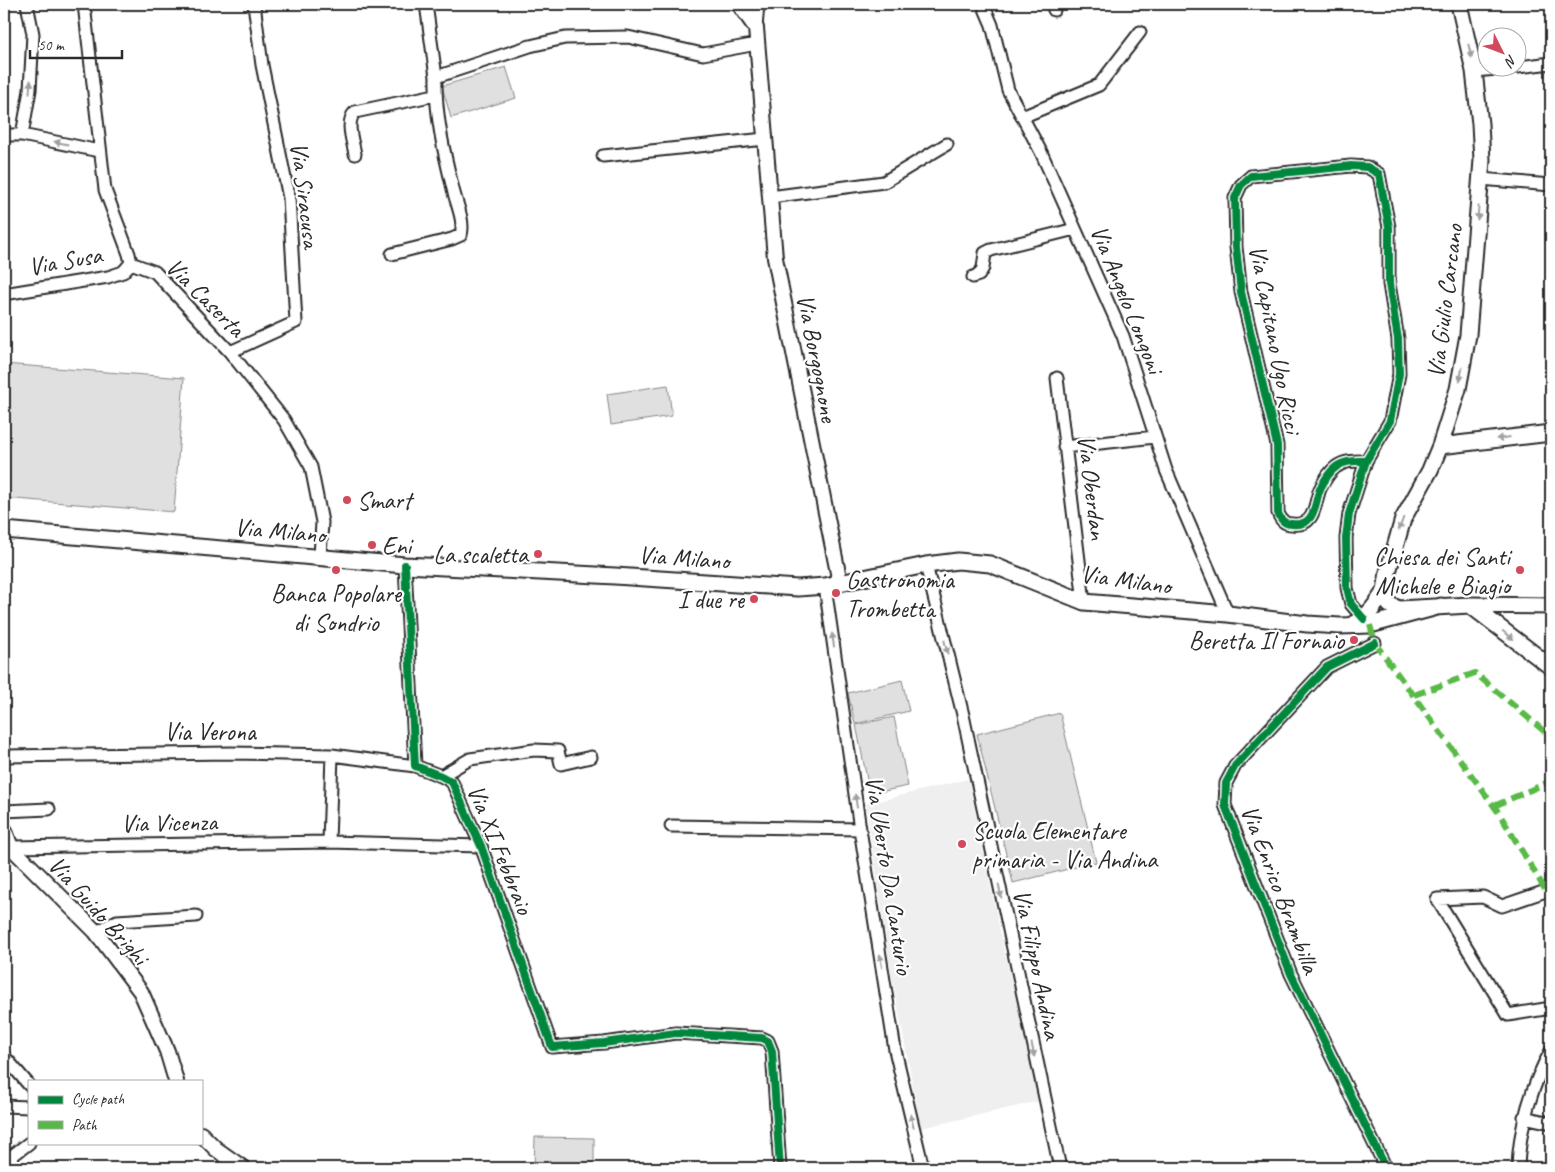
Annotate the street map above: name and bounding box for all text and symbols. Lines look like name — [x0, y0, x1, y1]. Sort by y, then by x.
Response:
scale bar — [30, 28, 122, 60]
north arrow — [1478, 28, 1528, 78]
text: 50 m — [38, 36, 65, 55]
one-way arrow — [1466, 44, 1474, 59]
text: N — [1501, 51, 1521, 71]
one-way arrow — [26, 78, 34, 94]
one-way arrow — [53, 139, 68, 147]
street label: Via Siracusa — [283, 140, 328, 253]
one-way arrow — [1474, 205, 1482, 221]
street label: Via Angelo Longoni — [1083, 221, 1173, 381]
street label: Via Giulio Carcano — [1420, 221, 1470, 380]
street label: Via Susa — [26, 238, 106, 283]
street label: Via Capitano Ugo Ricci — [1241, 242, 1310, 439]
street label: Via Caserta — [159, 251, 253, 346]
street label: Via Borgognone — [789, 292, 845, 427]
one-way arrow — [1456, 366, 1464, 382]
street label: Via Oberdan — [1070, 433, 1114, 542]
one-way arrow — [1494, 434, 1510, 442]
place label: Smart — [357, 485, 415, 517]
marker: Smart — [341, 494, 353, 506]
street label: Via Milano — [233, 511, 330, 551]
one-way arrow — [1397, 517, 1405, 532]
place label: Eni — [382, 530, 414, 562]
marker: Eni — [366, 539, 378, 551]
place label: La scaletta — [433, 539, 530, 571]
street label: Via Milano — [637, 539, 734, 577]
place label: Chiesa dei Santi Michele e Biagio — [1374, 541, 1513, 602]
marker: La scaletta — [532, 548, 544, 560]
street label: Via Milano — [1079, 558, 1176, 603]
marker: Banca Popolare di Sondrio — [330, 564, 342, 576]
place label: Gastronomia Trombetta — [846, 564, 956, 625]
marker: Chiesa dei Santi Michele e Biagio — [1514, 564, 1526, 576]
place label: Banca Popolare di Sondrio — [271, 578, 403, 639]
place label: I due re — [678, 584, 746, 616]
marker: Gastronomia Trombetta — [830, 587, 842, 599]
marker: I due re — [748, 593, 760, 605]
place label: Beretta Il Fornaio — [1189, 625, 1345, 657]
one-way arrow — [1501, 629, 1514, 640]
one-way arrow — [828, 632, 836, 648]
marker: Beretta Il Fornaio — [1348, 634, 1360, 646]
one-way arrow — [942, 639, 950, 654]
street label: Via Verona — [164, 716, 258, 748]
street label: Via Uberto Da Canturio — [858, 773, 921, 978]
street label: Via XI Febbraio — [460, 780, 541, 920]
one-way arrow — [852, 792, 860, 808]
street label: Via Enrico Brambilla — [1233, 801, 1328, 980]
street label: Via Vicenza — [121, 806, 219, 840]
place label: Scuola Elementare primaria - Via Andina — [972, 815, 1159, 876]
marker: Scuola Elementare primaria - Via Andina — [956, 838, 968, 850]
street label: Via Guido Brighi — [41, 850, 158, 974]
one-way arrow — [996, 883, 1004, 898]
street label: Via Filippo Andina — [1006, 886, 1069, 1044]
one-way arrow — [877, 953, 885, 969]
one-way arrow — [1030, 1042, 1038, 1058]
legend — [28, 1080, 202, 1144]
text: Cycle path — [72, 1090, 124, 1109]
one-way arrow — [908, 1113, 916, 1128]
text: Path — [72, 1116, 98, 1135]

